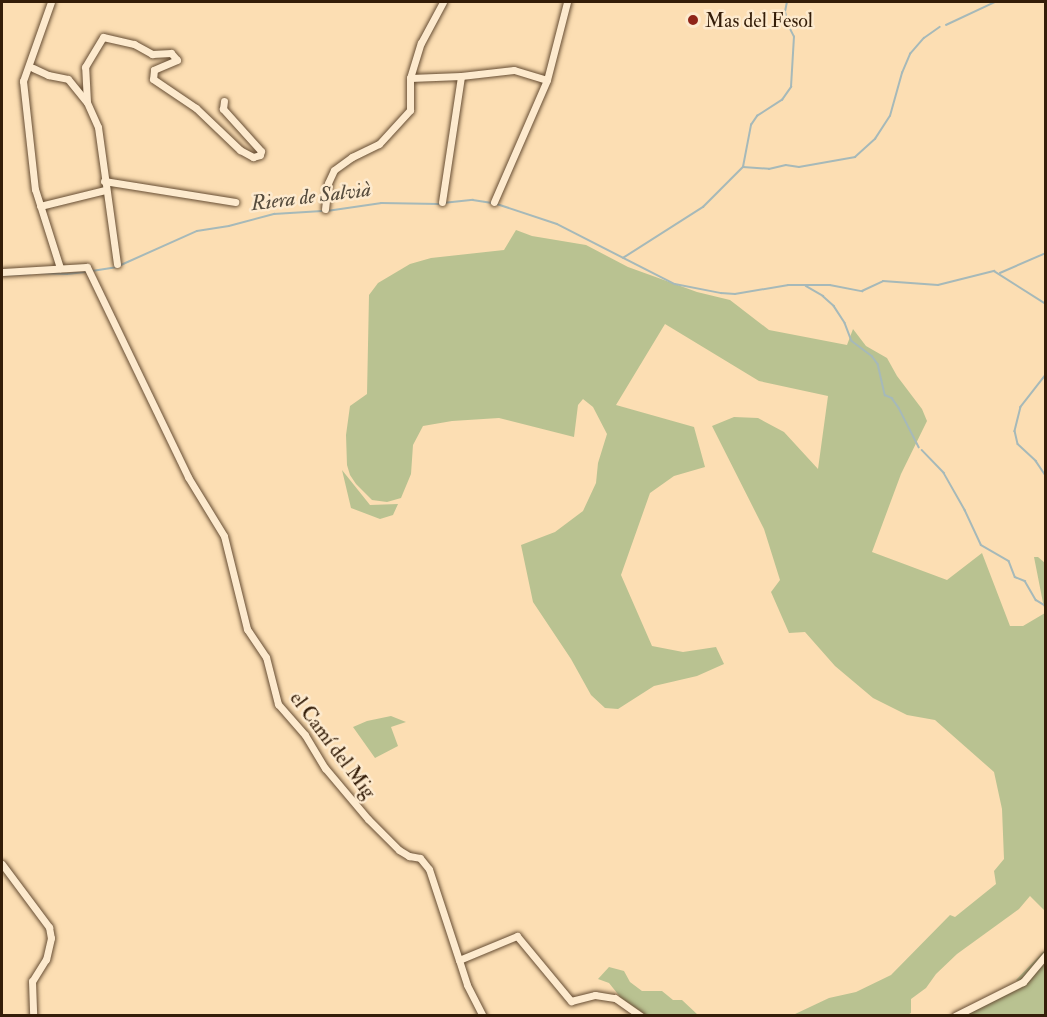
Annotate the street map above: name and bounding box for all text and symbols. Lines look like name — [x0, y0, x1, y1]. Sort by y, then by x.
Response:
place label: Mas del Fesol — [705, 8, 813, 32]
marker: Mas del Fesol — [686, 13, 700, 27]
water label: Riera de Salvià — [250, 177, 372, 217]
street label: el Camí del Mig — [285, 687, 381, 803]

